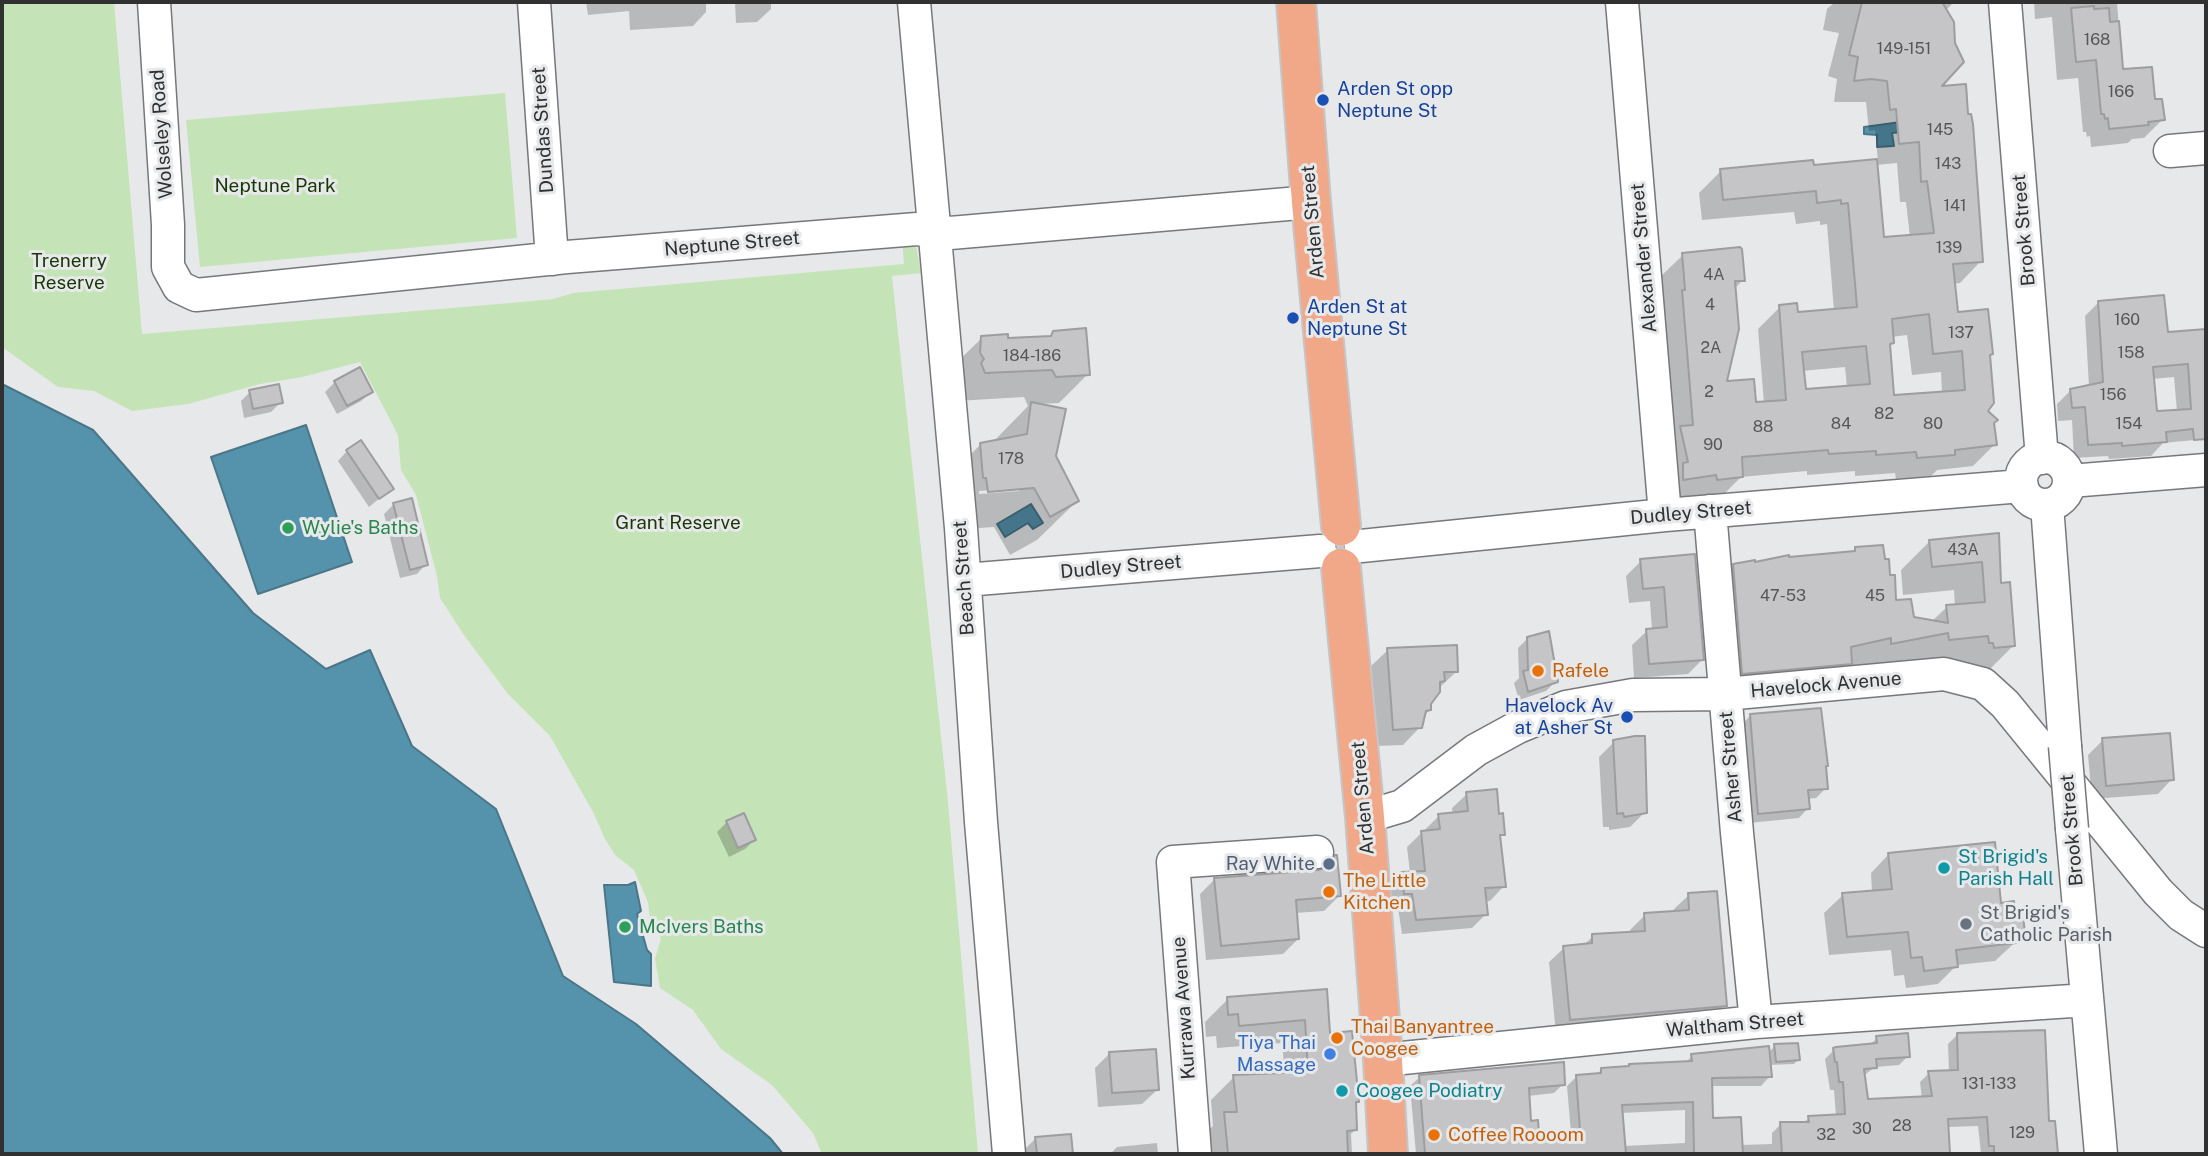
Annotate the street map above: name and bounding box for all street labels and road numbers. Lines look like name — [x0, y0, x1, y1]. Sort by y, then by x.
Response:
street label: Dundas Street — [527, 66, 559, 194]
street label: Wolseley Road — [146, 69, 178, 199]
street label: Arden Street — [1297, 164, 1329, 280]
street label: Brook Street — [2008, 173, 2040, 287]
street label: Alexander Street — [1626, 182, 1662, 334]
street label: Neptune Street — [663, 227, 801, 261]
street label: Dudley Street — [1629, 496, 1753, 530]
street label: Beach Street — [949, 520, 979, 636]
street label: Dudley Street — [1059, 550, 1183, 584]
street label: Havelock Avenue — [1749, 667, 1903, 703]
street label: Asher Street — [1715, 710, 1747, 824]
street label: Arden Street — [1347, 740, 1379, 856]
street label: Brook Street — [2056, 773, 2088, 887]
street label: Kurrawa Avenue — [1168, 936, 1200, 1080]
street label: Waltham Street — [1665, 1008, 1805, 1042]

